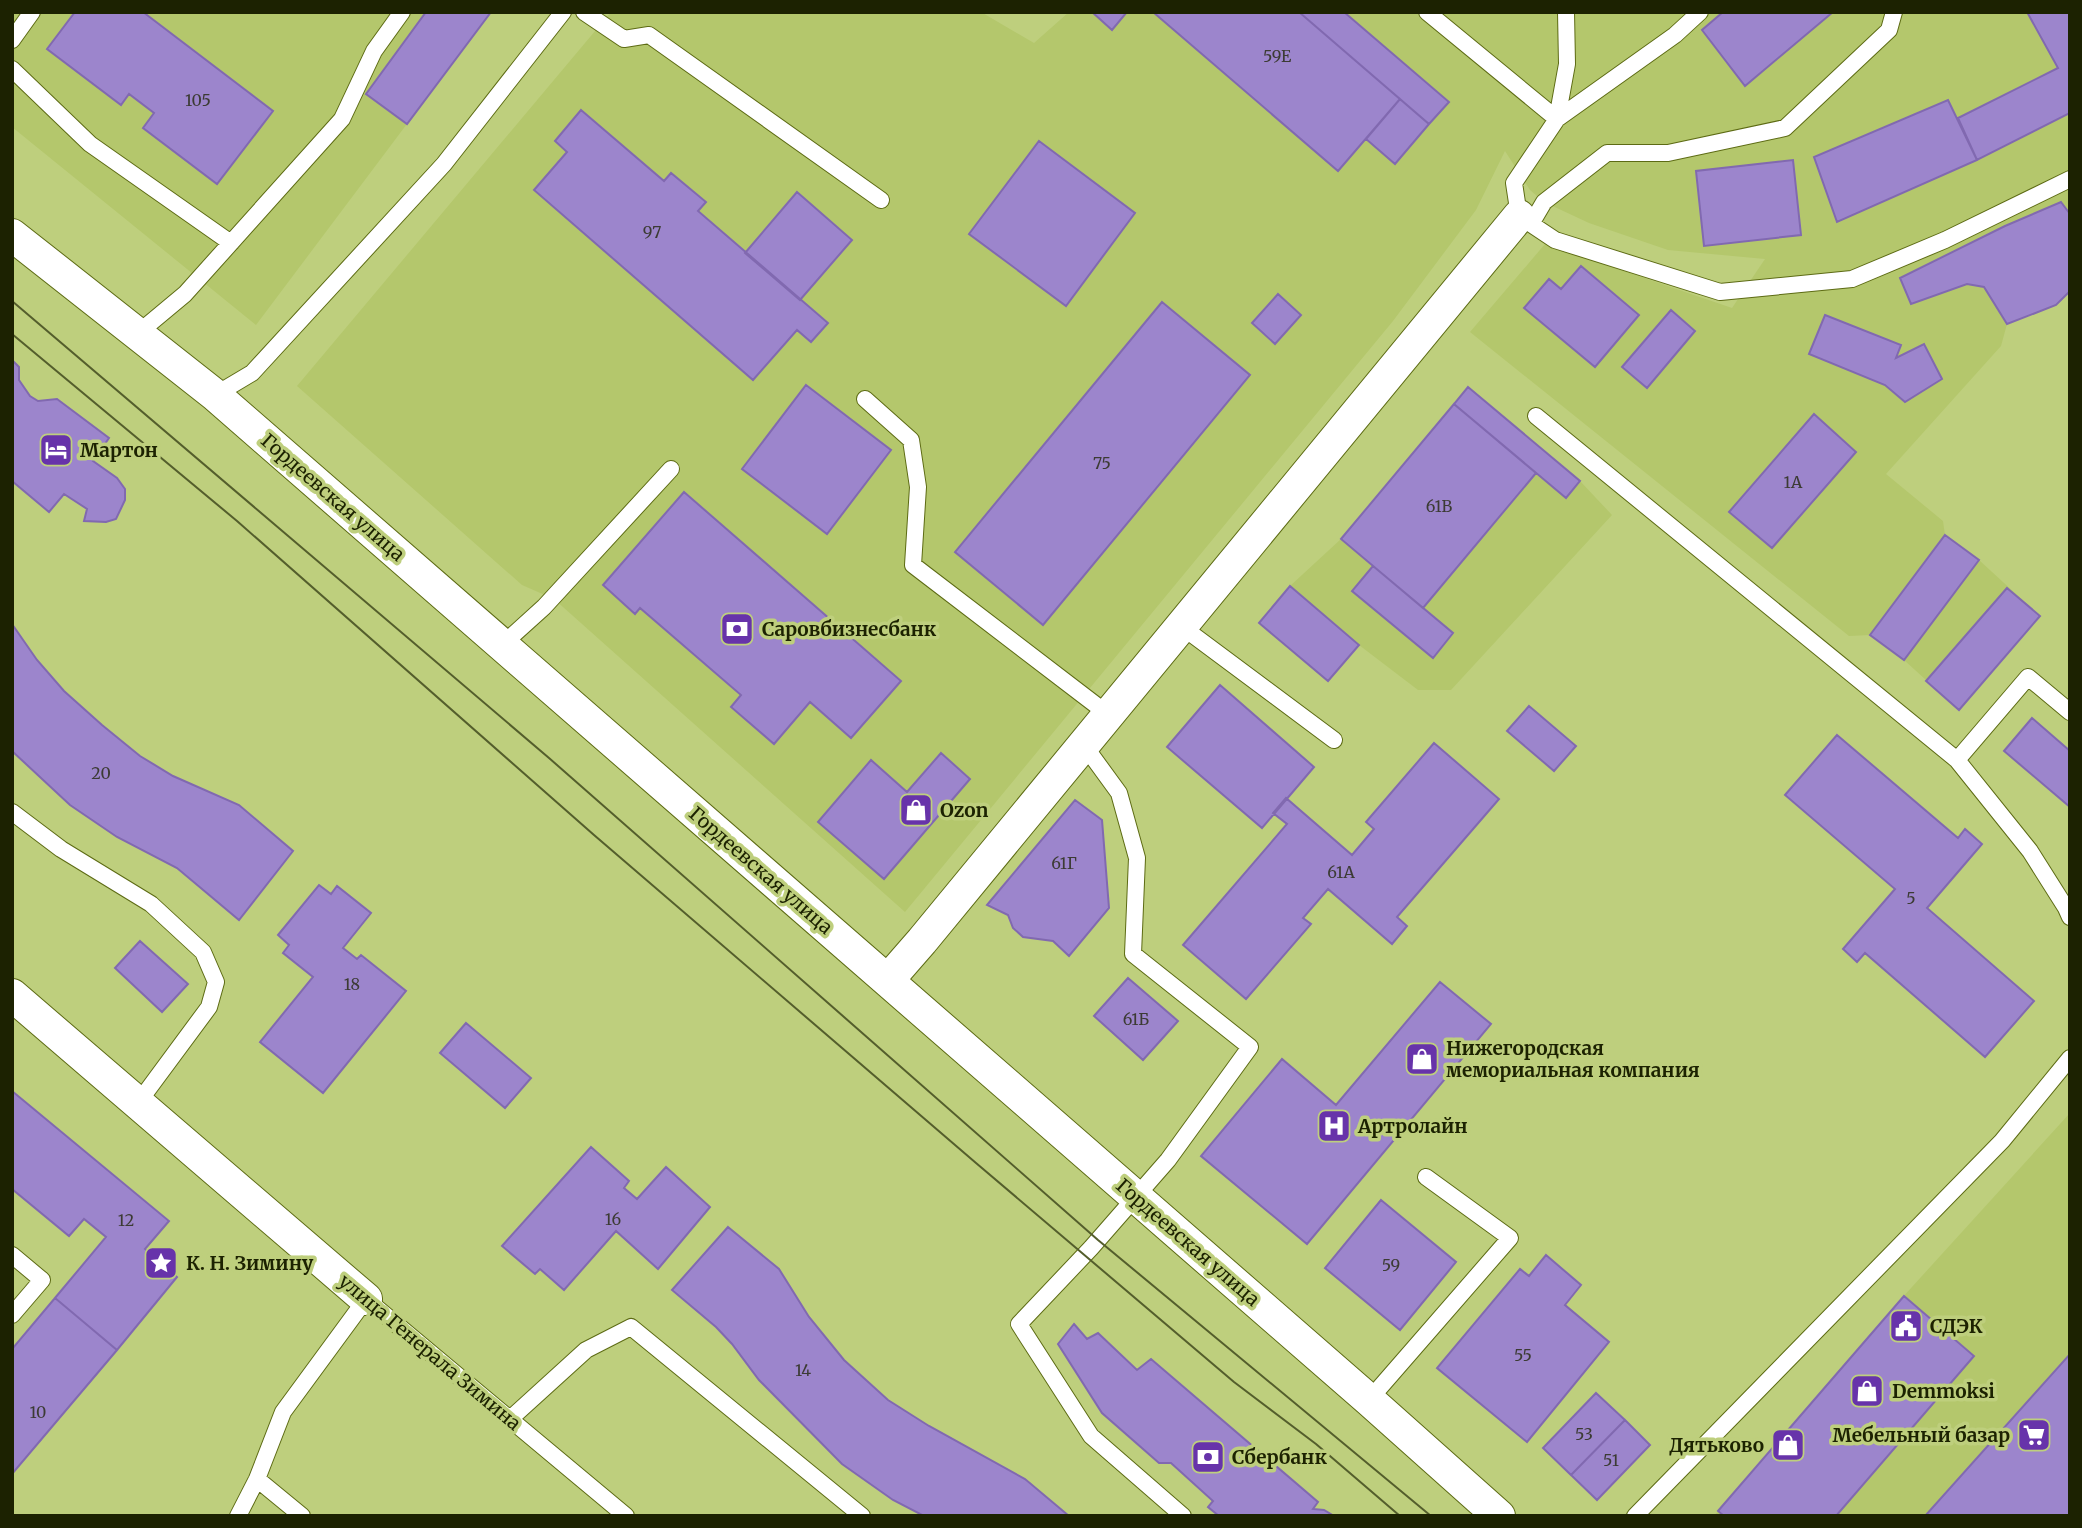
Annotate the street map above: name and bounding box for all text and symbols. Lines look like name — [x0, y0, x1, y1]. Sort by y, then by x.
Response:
house number: 59Е — [1263, 46, 1292, 66]
house number: 105 — [185, 90, 211, 110]
house number: 97 — [643, 222, 661, 242]
street label: Гордеевская улица — [256, 428, 410, 566]
hotel icon: Мартон — [37, 431, 75, 469]
place label: Мартон — [80, 438, 158, 462]
house number: 75 — [1093, 453, 1111, 473]
house number: 1А — [1784, 472, 1803, 492]
house number: 61В — [1426, 496, 1452, 516]
bank icon: Саровбизнесбанк — [718, 610, 756, 648]
place label: Саровбизнесбанк — [762, 617, 937, 641]
house number: 20 — [91, 763, 111, 783]
shop icon: Ozon — [897, 791, 935, 829]
place label: Ozon — [940, 798, 989, 822]
street label: Гордеевская улица — [684, 801, 838, 939]
house number: 61Г — [1051, 853, 1077, 873]
house number: 61А — [1327, 862, 1355, 882]
house number: 5 — [1906, 888, 1916, 908]
house number: 18 — [344, 974, 360, 994]
house number: 61Б — [1123, 1009, 1149, 1029]
place label: Нижегородская мемориальная компания — [1446, 1036, 1700, 1082]
shop icon: Нижегородская мемориальная компания — [1403, 1040, 1441, 1078]
hospital icon: Артролайн — [1315, 1107, 1353, 1145]
place label: Артролайн — [1357, 1114, 1468, 1138]
street label: Гордеевская улица — [1111, 1173, 1265, 1311]
house number: 16 — [605, 1209, 621, 1229]
house number: 12 — [118, 1210, 134, 1230]
place icon: К. Н. Зимину — [142, 1244, 180, 1282]
place label: К. Н. Зимину — [186, 1251, 314, 1275]
house number: 59 — [1382, 1255, 1400, 1275]
street label: улица Генерала Зимина — [334, 1269, 526, 1435]
public building icon: СДЭК — [1887, 1307, 1925, 1345]
place label: СДЭК — [1930, 1314, 1983, 1338]
house number: 55 — [1514, 1345, 1532, 1365]
house number: 14 — [795, 1360, 811, 1380]
shop icon: Demmoksi — [1848, 1372, 1886, 1410]
place label: Demmoksi — [1892, 1379, 1995, 1403]
house number: 10 — [30, 1402, 46, 1422]
supermarket icon: Мебельный базар — [2015, 1416, 2053, 1454]
place label: Мебельный базар — [1832, 1423, 2010, 1447]
house number: 53 — [1575, 1424, 1593, 1444]
shop icon: Дятьково — [1769, 1426, 1807, 1464]
place label: Дятьково — [1669, 1433, 1764, 1457]
bank icon: Сбербанк — [1189, 1438, 1227, 1476]
place label: Сбербанк — [1232, 1445, 1327, 1469]
house number: 51 — [1603, 1450, 1619, 1470]

